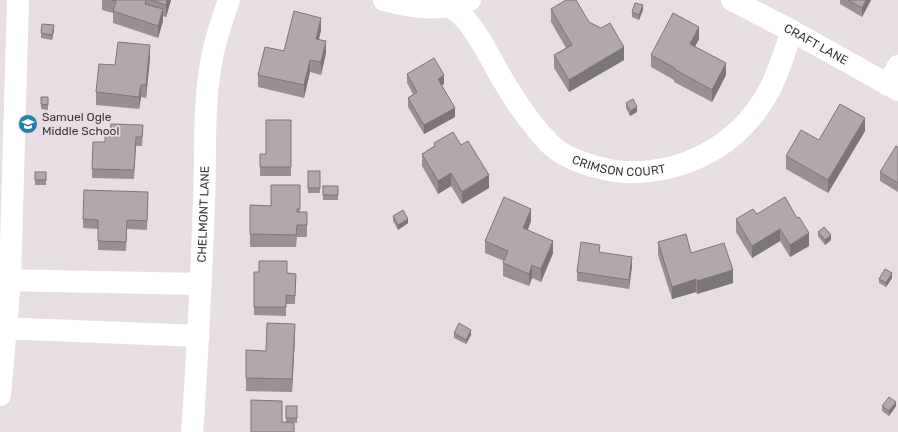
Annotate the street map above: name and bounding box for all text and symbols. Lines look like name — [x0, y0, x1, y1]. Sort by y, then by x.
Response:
street label: CRAFT LANE — [782, 21, 850, 68]
place label: Samuel Ogle Middle School — [42, 110, 119, 138]
school or university icon: Samuel Ogle Middle School — [17, 113, 39, 135]
street label: CRIMSON COURT — [570, 152, 667, 179]
street label: CHELMONT LANE — [195, 166, 212, 263]

